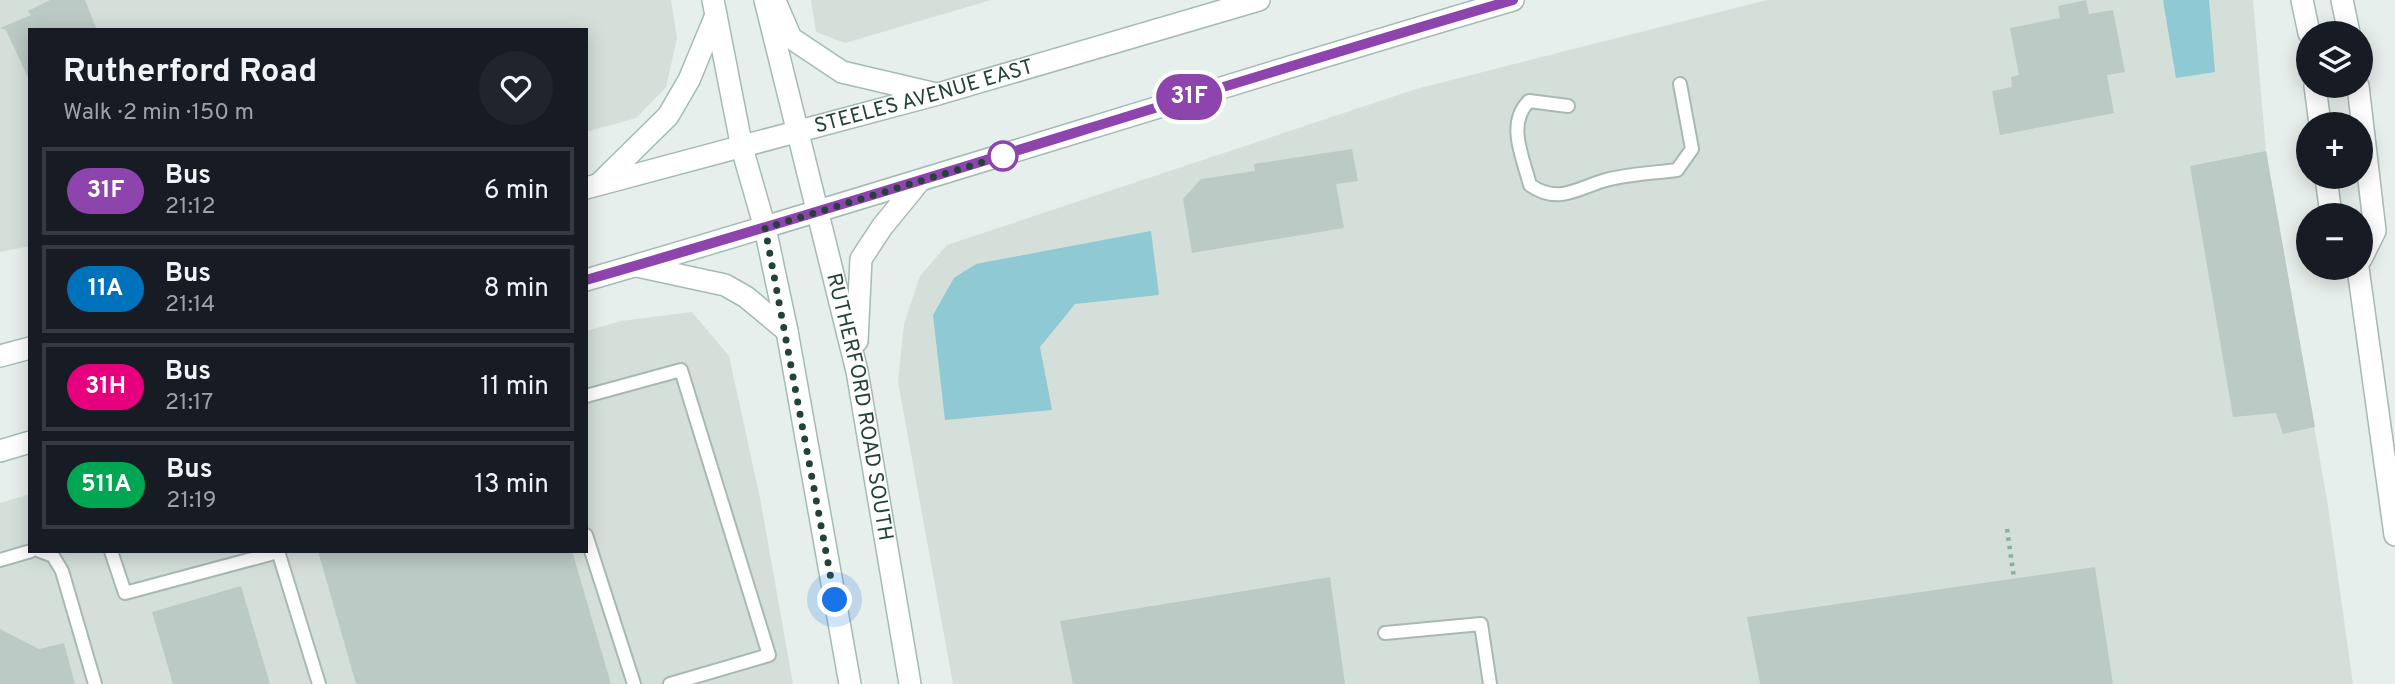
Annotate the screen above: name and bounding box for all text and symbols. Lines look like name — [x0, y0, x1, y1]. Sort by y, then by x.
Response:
map controls — [2296, 21, 2373, 280]
button: layers — [2296, 21, 2373, 98]
button: heart — [479, 51, 553, 125]
text: Rutherford Road — [63, 52, 317, 94]
street label: STEELES AVENUE EAST — [811, 53, 1037, 140]
line badge: 31F — [1149, 74, 1229, 120]
text: 31F — [1170, 82, 1208, 112]
text: Walk · 2 min · 150 m — [63, 99, 254, 128]
button: + — [2296, 112, 2373, 189]
unlabelled marker — [988, 141, 1018, 171]
text: Bus — [165, 160, 211, 193]
text: 6 min — [484, 175, 549, 208]
text: 31F — [87, 176, 124, 206]
text: 21:12 — [165, 193, 216, 222]
button: − — [2296, 203, 2373, 280]
text: Bus — [165, 258, 211, 291]
street label: RUTHERFORD ROAD SOUTH — [820, 270, 899, 543]
text: 8 min — [484, 273, 549, 306]
text: 11A — [88, 274, 123, 304]
text: 21:14 — [165, 291, 215, 320]
text: Bus — [165, 356, 211, 389]
text: 11 min — [480, 371, 549, 404]
text: 31H — [85, 372, 126, 402]
text: 21:17 — [165, 389, 213, 418]
text: Bus — [166, 454, 213, 487]
text: 13 min — [474, 469, 549, 502]
text: 511A — [81, 470, 131, 500]
text: 21:19 — [166, 487, 217, 516]
your location — [817, 582, 852, 617]

